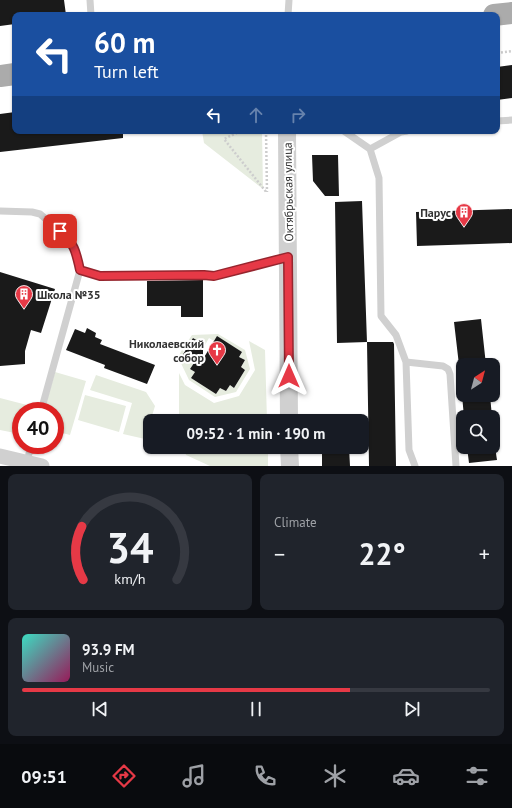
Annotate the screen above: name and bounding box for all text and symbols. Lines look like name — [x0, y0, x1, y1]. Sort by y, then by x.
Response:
text: 60 m — [94, 24, 155, 61]
icon: left — [28, 28, 80, 80]
text: Turn left — [94, 60, 159, 83]
icon: left — [203, 104, 225, 126]
icon: ahead — [245, 104, 267, 126]
icon: right — [287, 104, 309, 126]
street label: Октябрьская улица — [280, 142, 296, 242]
building icon: Парус — [454, 202, 474, 227]
place label: Парус — [420, 205, 451, 220]
pin — [43, 214, 77, 248]
icon: arrive — [49, 220, 71, 242]
building icon: Школа №35 — [14, 284, 34, 309]
place label: Школа №35 — [37, 287, 101, 302]
place label: Николаевский собор — [129, 336, 205, 365]
church icon: Николаевский собор — [207, 340, 227, 365]
position arrow — [268, 355, 310, 397]
north arrow — [456, 358, 500, 402]
map controls — [456, 358, 500, 454]
speed limit sign: 40 — [12, 402, 64, 454]
button: search — [456, 410, 500, 454]
text: 09:52 · 1 min · 190 m — [187, 424, 325, 443]
text: Climate — [274, 514, 317, 531]
text: 34 — [106, 521, 154, 574]
text: 22° — [358, 534, 406, 573]
text: − — [274, 540, 285, 568]
text: + — [479, 540, 490, 568]
text: km/h — [114, 569, 146, 588]
text: 93.9 FM — [82, 640, 135, 659]
text: Music — [82, 659, 114, 676]
icon: previous — [89, 698, 111, 720]
icon: pause — [245, 698, 267, 720]
icon: next — [401, 698, 423, 720]
icon: directions — [110, 762, 138, 790]
icon: music — [180, 762, 208, 790]
icon: phone — [251, 762, 279, 790]
icon: climate — [321, 762, 349, 790]
icon: car — [392, 762, 420, 790]
icon: filters — [463, 762, 491, 790]
text: 09:51 — [21, 765, 67, 788]

